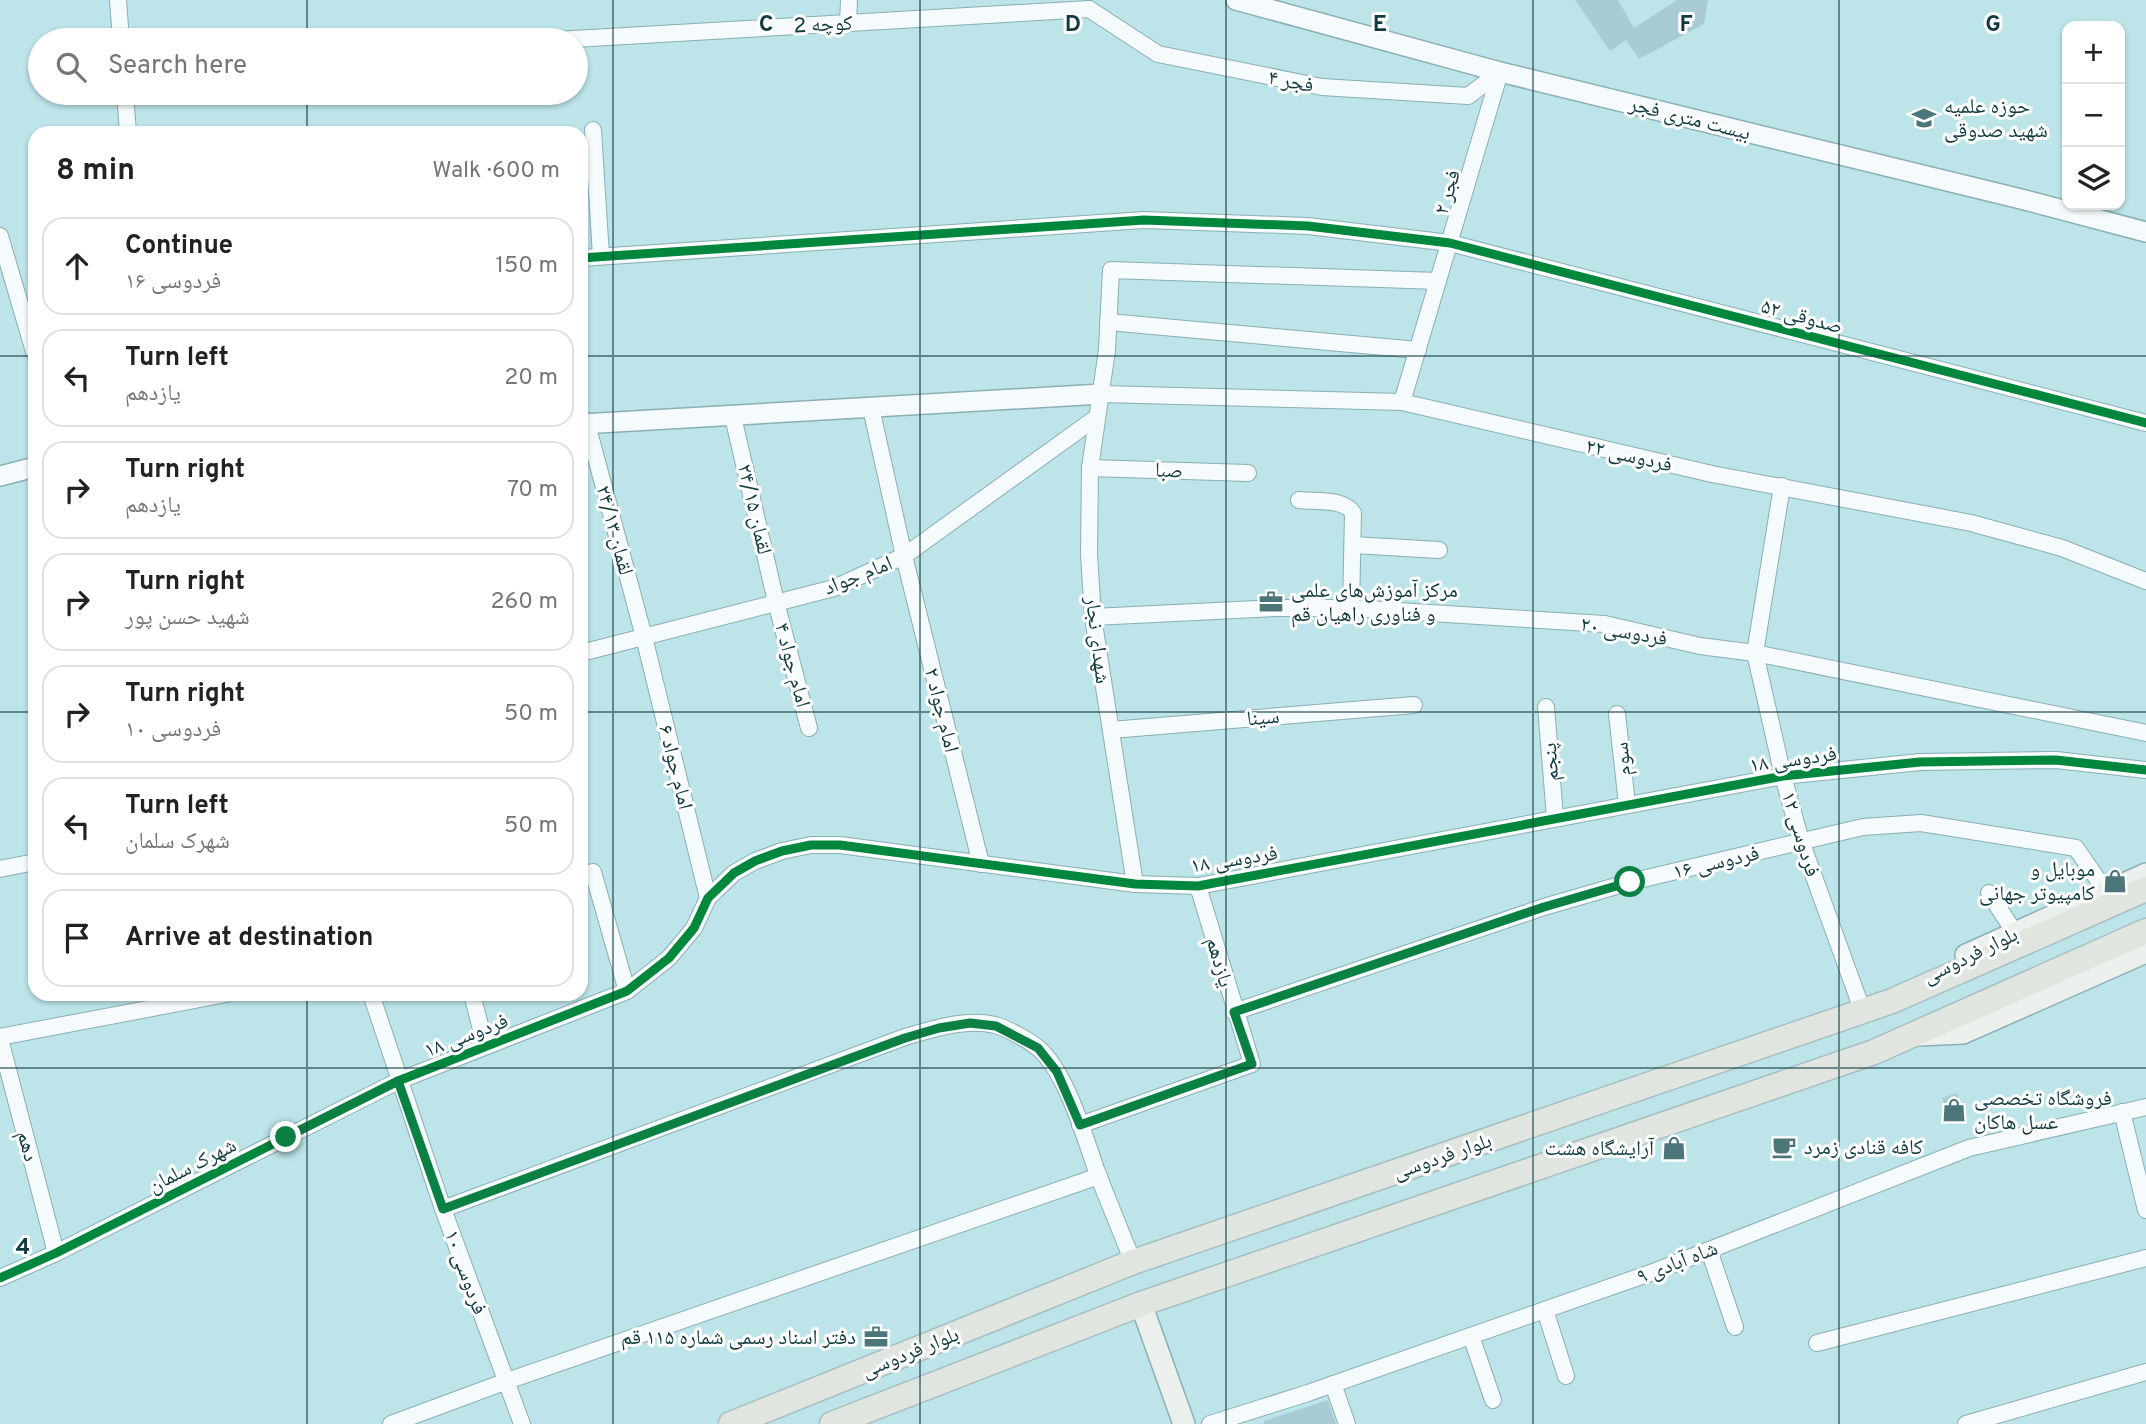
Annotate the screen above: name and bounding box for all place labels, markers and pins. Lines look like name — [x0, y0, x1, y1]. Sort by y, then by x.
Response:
place label: حوزه علمیه شهید صدوقی — [1944, 94, 2048, 145]
school or university icon: حوزه علمیه شهید صدوقی — [1910, 104, 1938, 132]
place label: مرکز آموزش‌های علمی و فناوری راهیان قم — [1291, 578, 1458, 629]
office icon: مرکز آموزش‌های علمی و فناوری راهیان قم — [1257, 588, 1285, 616]
place label: موبایل و کامپیوتر جهانی — [1979, 857, 2095, 908]
shop icon: موبایل و کامپیوتر جهانی — [2101, 867, 2129, 895]
place label: فروشگاه تخصصی عسل هاکان — [1974, 1086, 2112, 1137]
shop icon: فروشگاه تخصصی عسل هاکان — [1940, 1096, 1968, 1124]
cafe icon: کافه قنادی زمرد — [1770, 1133, 1798, 1161]
shop icon: آرایشگاه هشت — [1660, 1134, 1688, 1162]
place label: کافه قنادی زمرد — [1804, 1135, 1923, 1162]
place label: آرایشگاه هشت — [1545, 1136, 1655, 1163]
office icon: دفتر اسناد رسمی شماره ۱۱۵ قم — [862, 1323, 890, 1351]
place label: دفتر اسناد رسمی شماره ۱۱۵ قم — [621, 1325, 856, 1352]

